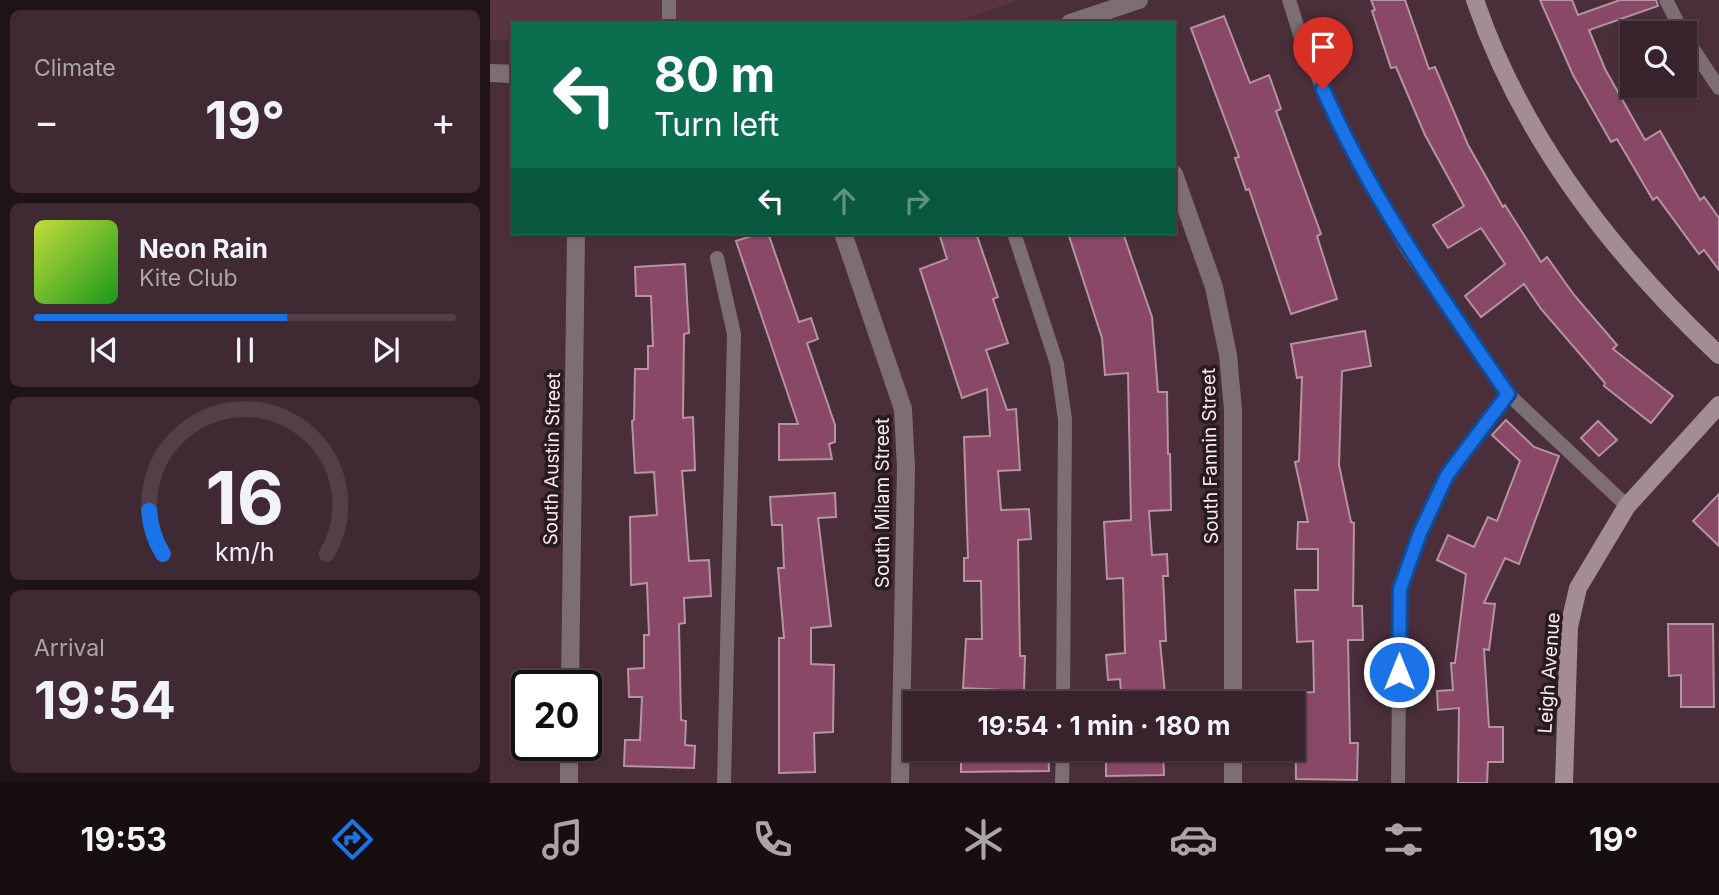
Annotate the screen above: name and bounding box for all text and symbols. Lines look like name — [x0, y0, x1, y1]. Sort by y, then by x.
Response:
pin — [1293, 17, 1353, 89]
map controls — [1620, 21, 1697, 98]
button: search — [1620, 21, 1697, 98]
icon: arrive — [1304, 28, 1342, 66]
text: 80 m — [654, 45, 775, 104]
icon: left — [539, 49, 630, 140]
text: Climate — [34, 54, 116, 82]
text: 19° — [205, 89, 285, 152]
text: − — [34, 98, 59, 144]
text: + — [431, 98, 456, 144]
text: Turn left — [654, 105, 779, 144]
icon: left — [752, 182, 790, 220]
icon: ahead — [825, 182, 863, 220]
icon: right — [898, 182, 936, 220]
text: Neon Rain — [139, 233, 268, 264]
text: Kite Club — [139, 264, 238, 292]
icon: previous — [85, 331, 123, 369]
icon: pause — [226, 331, 264, 369]
icon: next — [367, 331, 405, 369]
street label: South Fannin Street — [1197, 368, 1223, 544]
street label: South Austin Street — [539, 372, 565, 546]
street label: South Milam Street — [871, 418, 894, 588]
text: 16 — [206, 454, 284, 543]
text: km/h — [215, 537, 275, 567]
street label: Leigh Avenue — [1533, 612, 1565, 734]
text: Arrival — [34, 634, 105, 662]
position arrow — [1362, 635, 1436, 709]
text: 19:54 — [34, 669, 176, 732]
speed limit sign: 20 — [511, 670, 602, 761]
text: 19:54 · 1 min · 180 m — [978, 710, 1230, 741]
icon: directions — [328, 815, 377, 864]
icon: music — [538, 815, 587, 864]
icon: phone — [748, 815, 797, 864]
icon: climate — [959, 815, 1008, 864]
icon: car — [1169, 815, 1218, 864]
icon: filters — [1379, 815, 1428, 864]
text: 19:53 — [81, 820, 167, 859]
text: 19° — [1589, 820, 1638, 859]

